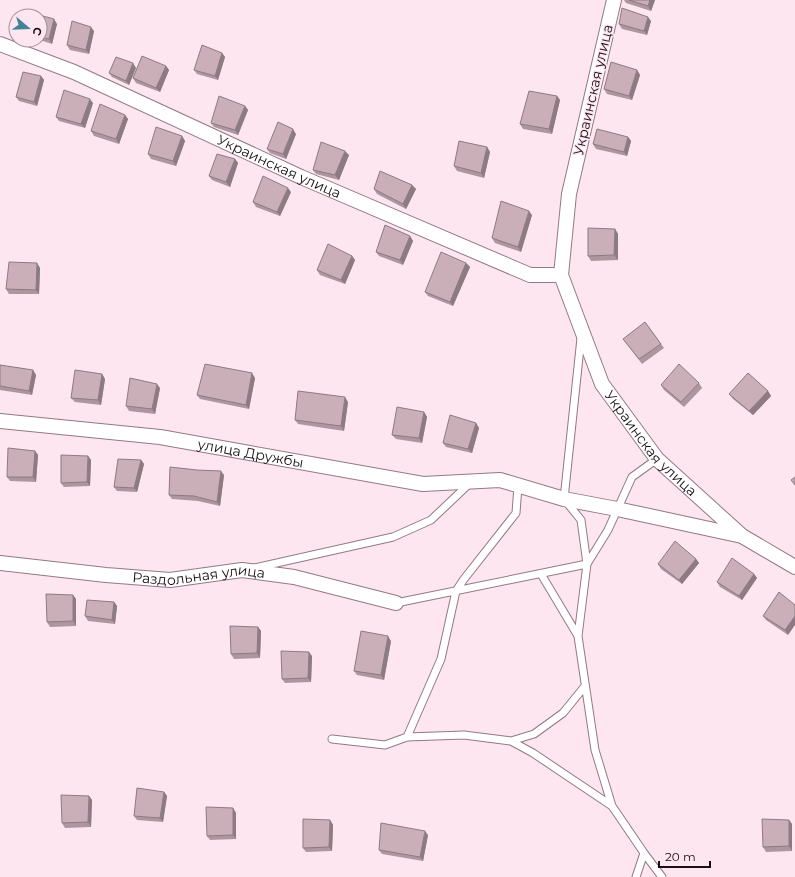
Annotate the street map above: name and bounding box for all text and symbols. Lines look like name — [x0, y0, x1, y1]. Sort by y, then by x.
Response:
north arrow — [8, 8, 48, 48]
street label: Украинская улица — [569, 23, 617, 157]
text: С — [30, 25, 45, 37]
street label: Украинская улица — [214, 131, 344, 202]
street label: Украинская улица — [601, 387, 701, 500]
street label: улица Дружбы — [195, 435, 305, 472]
street label: Раздольная улица — [132, 561, 266, 589]
scale bar — [659, 843, 710, 869]
text: 20 m — [665, 849, 696, 864]

